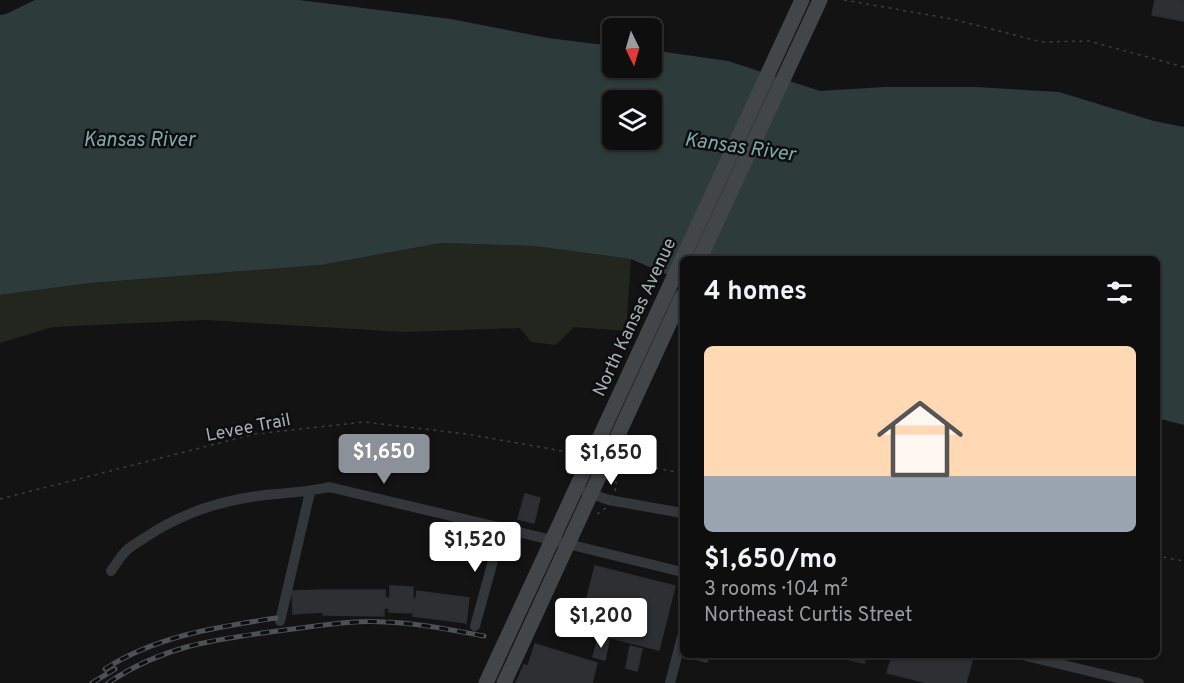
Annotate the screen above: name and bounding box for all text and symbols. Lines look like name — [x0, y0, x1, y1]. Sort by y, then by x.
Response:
north arrow — [602, 18, 662, 78]
map controls — [602, 18, 662, 150]
button: layers — [602, 90, 662, 150]
water label: Kansas River — [683, 127, 798, 169]
water label: Kansas River — [83, 128, 196, 154]
street label: North Kansas Avenue — [589, 235, 682, 400]
text: 4 homes — [704, 276, 807, 309]
icon: filters — [1103, 276, 1136, 309]
icon: home — [866, 385, 974, 493]
street label: Levee Trail — [204, 409, 293, 448]
pin: $1,650 — [335, 434, 433, 485]
pin: $1,650 — [562, 435, 660, 486]
text: $1,650 — [353, 440, 415, 466]
text: $1,650 — [580, 441, 642, 467]
pin: $1,520 — [426, 522, 524, 573]
text: $1,520 — [444, 528, 506, 554]
text: $1,650/mo — [704, 544, 837, 577]
text: 3 rooms · 104 m² — [704, 577, 848, 603]
pin: $1,200 — [552, 598, 650, 649]
text: Northeast Curtis Street — [704, 603, 912, 629]
text: $1,200 — [569, 604, 633, 630]

